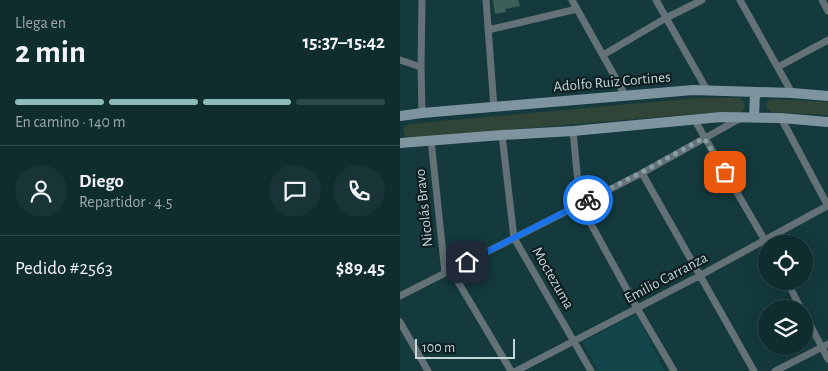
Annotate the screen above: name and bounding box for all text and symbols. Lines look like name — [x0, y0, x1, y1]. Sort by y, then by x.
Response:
text: Llega en — [15, 15, 66, 31]
text: 15:37–15:42 — [303, 33, 385, 52]
text: 2 min — [15, 36, 86, 68]
street label: Adolfo Ruiz Cortines — [553, 69, 671, 95]
text: En camino · 140 m — [15, 114, 126, 130]
pin — [704, 151, 746, 193]
icon: bag — [711, 158, 739, 186]
button: person — [15, 165, 67, 217]
button: chat — [269, 165, 321, 217]
button: phone — [333, 165, 385, 217]
street label: Nicolás Bravo — [412, 168, 436, 248]
text: Diego — [79, 172, 124, 191]
courier — [563, 175, 613, 225]
icon: bike — [574, 186, 602, 214]
text: Repartidor · 4.5 — [79, 194, 172, 210]
map controls — [758, 235, 813, 355]
button: locate — [758, 235, 813, 290]
pin — [446, 241, 488, 283]
street label: Moctezuma — [529, 244, 577, 312]
icon: home — [453, 248, 481, 276]
street label: Emilio Carranza — [622, 250, 710, 306]
text: Pedido #2563 — [15, 259, 113, 278]
text: $89.45 — [336, 259, 385, 278]
button: layers — [758, 300, 813, 355]
scale bar — [415, 336, 515, 359]
text: 100 m — [422, 341, 455, 355]

